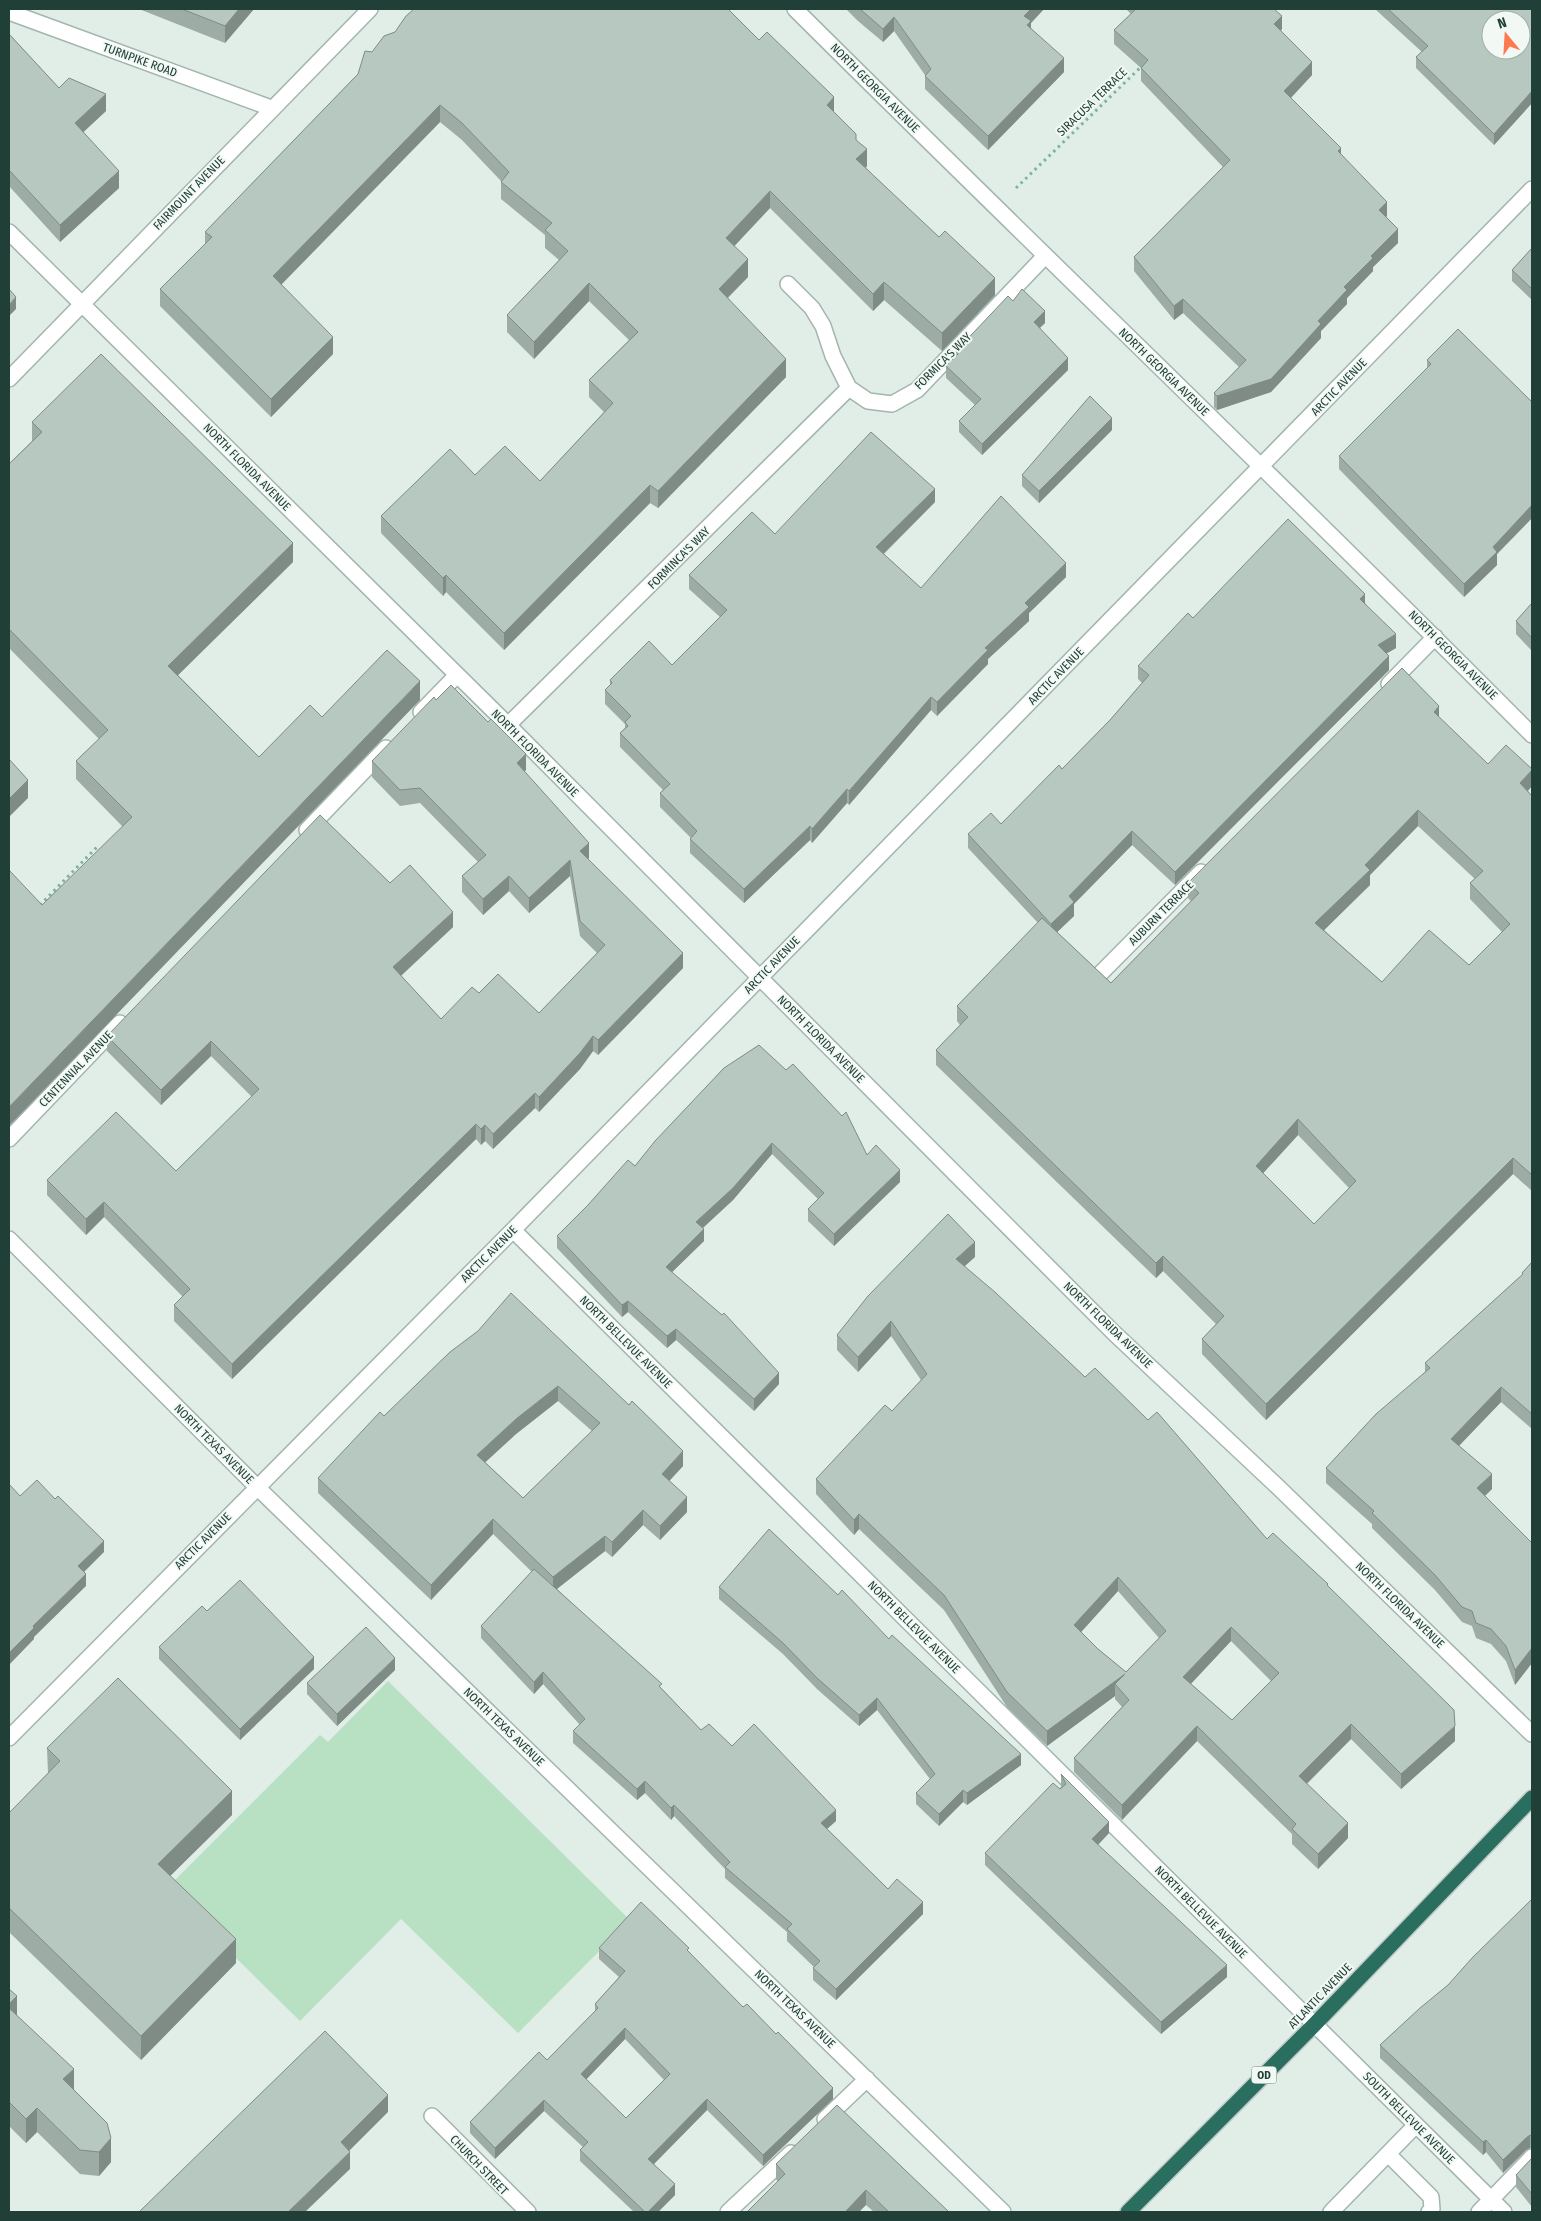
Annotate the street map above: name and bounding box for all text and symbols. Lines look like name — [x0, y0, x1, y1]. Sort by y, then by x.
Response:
north arrow — [1481, 10, 1531, 60]
text: N — [1496, 14, 1509, 32]
street label: TURNPIKE ROAD — [101, 40, 179, 80]
street label: NORTH GEORGIA AVENUE — [828, 41, 923, 136]
street label: SIRACUSA TERRACE — [1054, 65, 1130, 139]
street label: FAIRMOUNT AVENUE — [150, 153, 228, 233]
street label: NORTH GEORGIA AVENUE — [1116, 325, 1212, 419]
street label: FORMICA'S WAY — [912, 330, 974, 392]
street label: ARCTIC AVENUE — [1308, 355, 1370, 419]
street label: NORTH FLORIDA AVENUE — [200, 420, 294, 514]
street label: FORMINCA'S WAY — [645, 524, 713, 592]
street label: NORTH GEORGIA AVENUE — [1406, 608, 1501, 703]
street label: ARCTIC AVENUE — [1025, 644, 1087, 708]
street label: NORTH FLORIDA AVENUE — [488, 706, 582, 800]
street label: AUBURN TERRACE — [1126, 877, 1197, 948]
street label: ARCTIC AVENUE — [741, 933, 803, 997]
street label: NORTH FLORIDA AVENUE — [774, 992, 868, 1086]
street label: CENTENNIAL AVENUE — [36, 1028, 116, 1110]
street label: ARCTIC AVENUE — [458, 1223, 520, 1285]
street label: NORTH FLORIDA AVENUE — [1061, 1279, 1156, 1371]
street label: NORTH BELLEVUE AVENUE — [577, 1293, 675, 1391]
street label: NORTH TEXAS AVENUE — [171, 1401, 257, 1487]
street label: ARCTIC AVENUE — [172, 1510, 234, 1572]
street label: NORTH FLORIDA AVENUE — [1353, 1559, 1448, 1651]
street label: NORTH BELLEVUE AVENUE — [865, 1578, 963, 1676]
street label: NORTH TEXAS AVENUE — [461, 1685, 548, 1769]
street label: NORTH BELLEVUE AVENUE — [1152, 1863, 1250, 1961]
street label: ATLANTIC AVENUE — [1285, 1960, 1355, 2032]
street label: NORTH TEXAS AVENUE — [752, 1967, 839, 2051]
road number: OD — [1252, 2066, 1276, 2084]
street label: SOUTH BELLEVUE AVENUE — [1360, 2069, 1458, 2167]
street label: CHURCH STREET — [447, 2132, 511, 2198]

